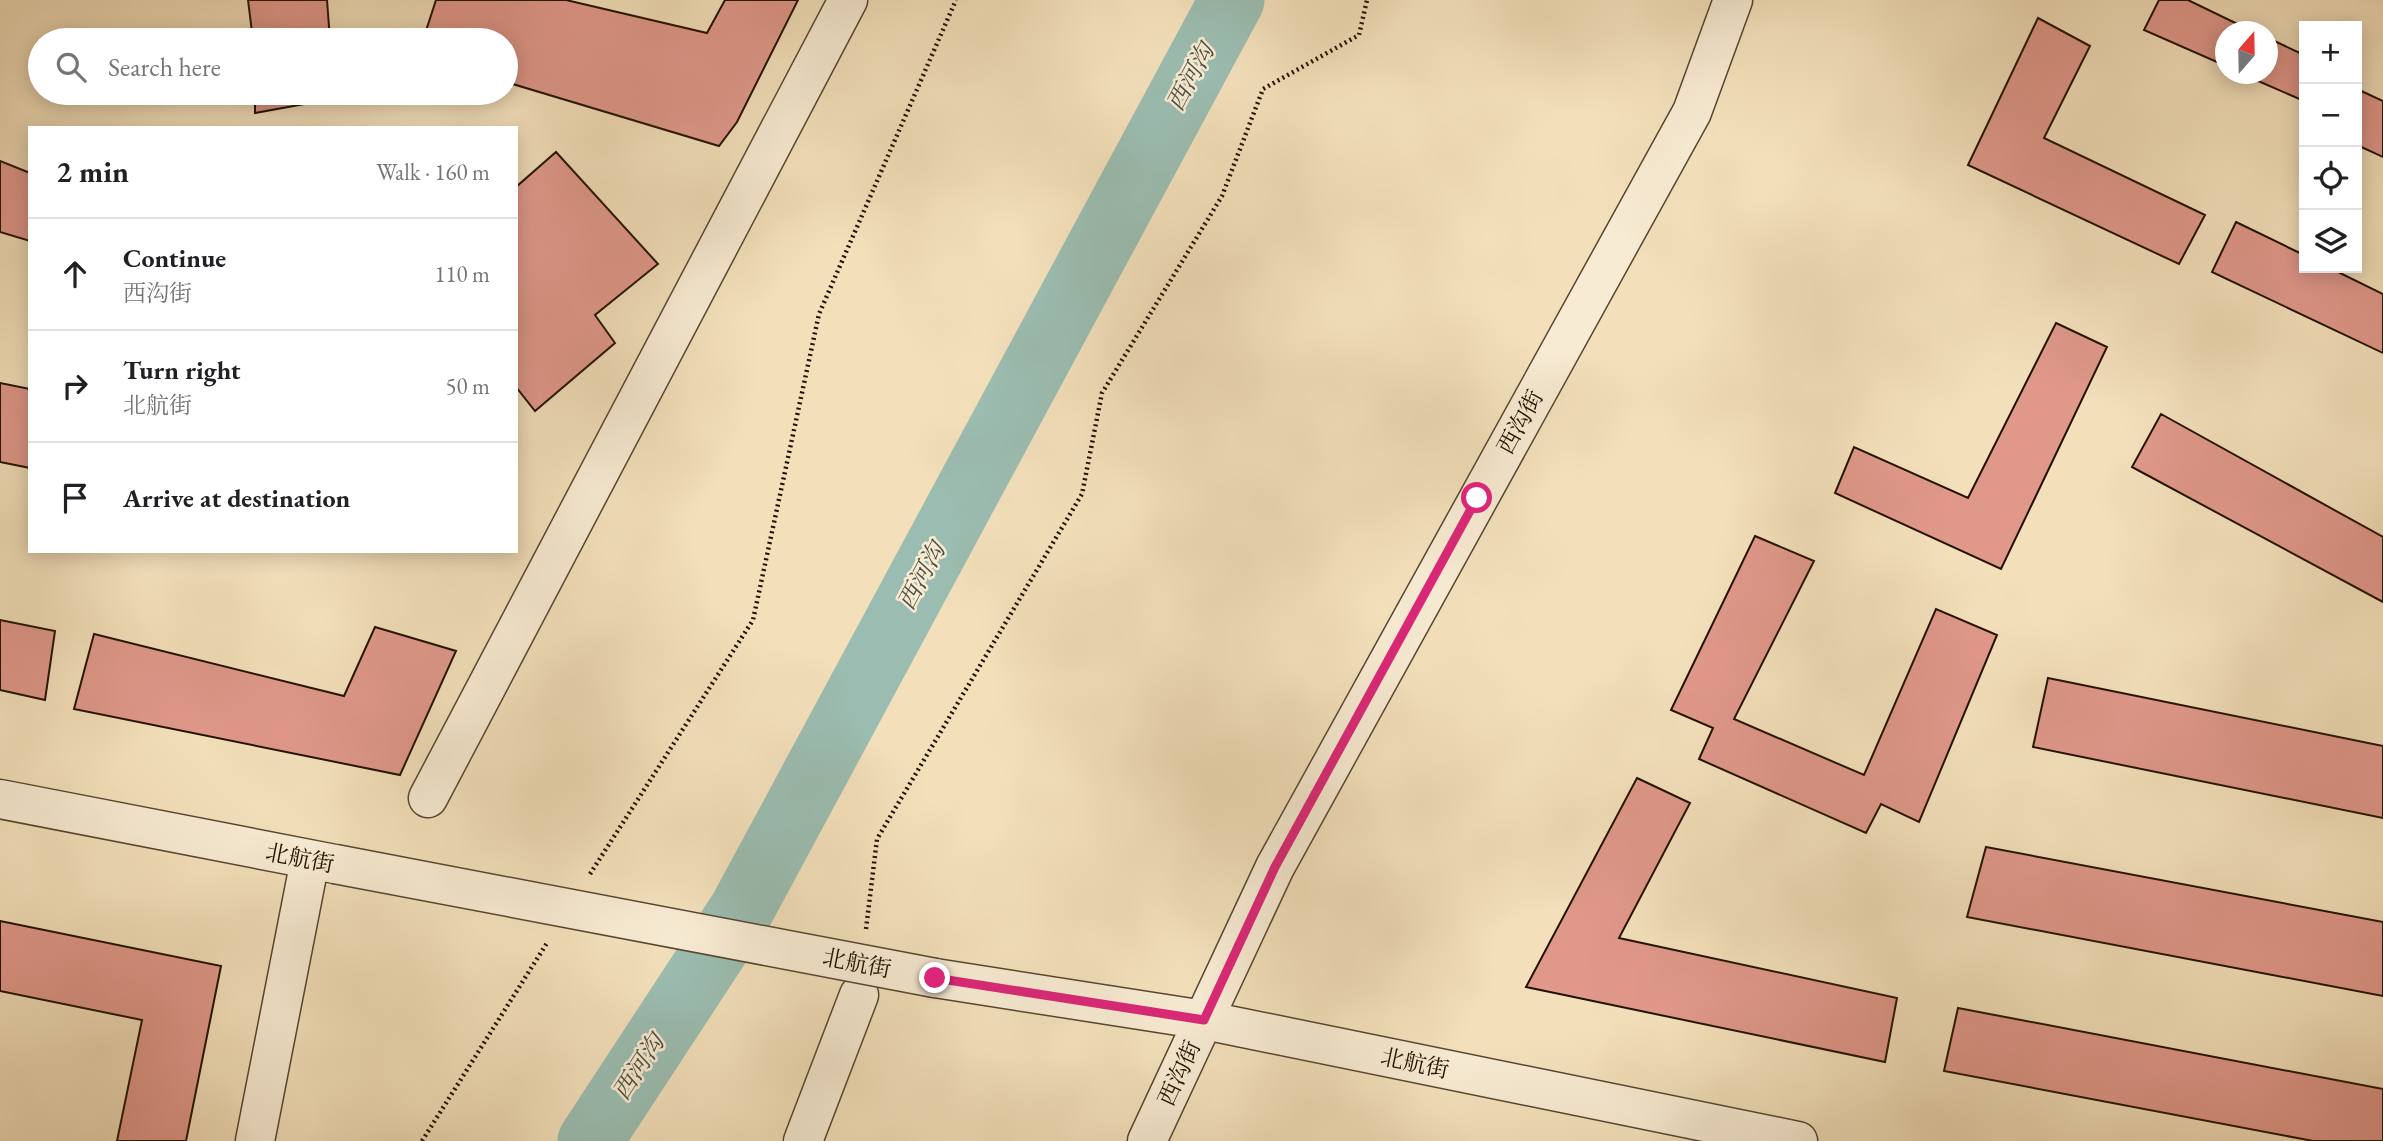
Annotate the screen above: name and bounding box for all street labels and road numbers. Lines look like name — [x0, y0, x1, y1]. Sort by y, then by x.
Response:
street label: 西沟街 — [1490, 385, 1550, 459]
street label: 北航街 — [263, 837, 337, 879]
street label: 北航街 — [820, 942, 894, 984]
street label: 西沟街 — [1151, 1035, 1207, 1111]
street label: 北航街 — [1378, 1041, 1452, 1085]

